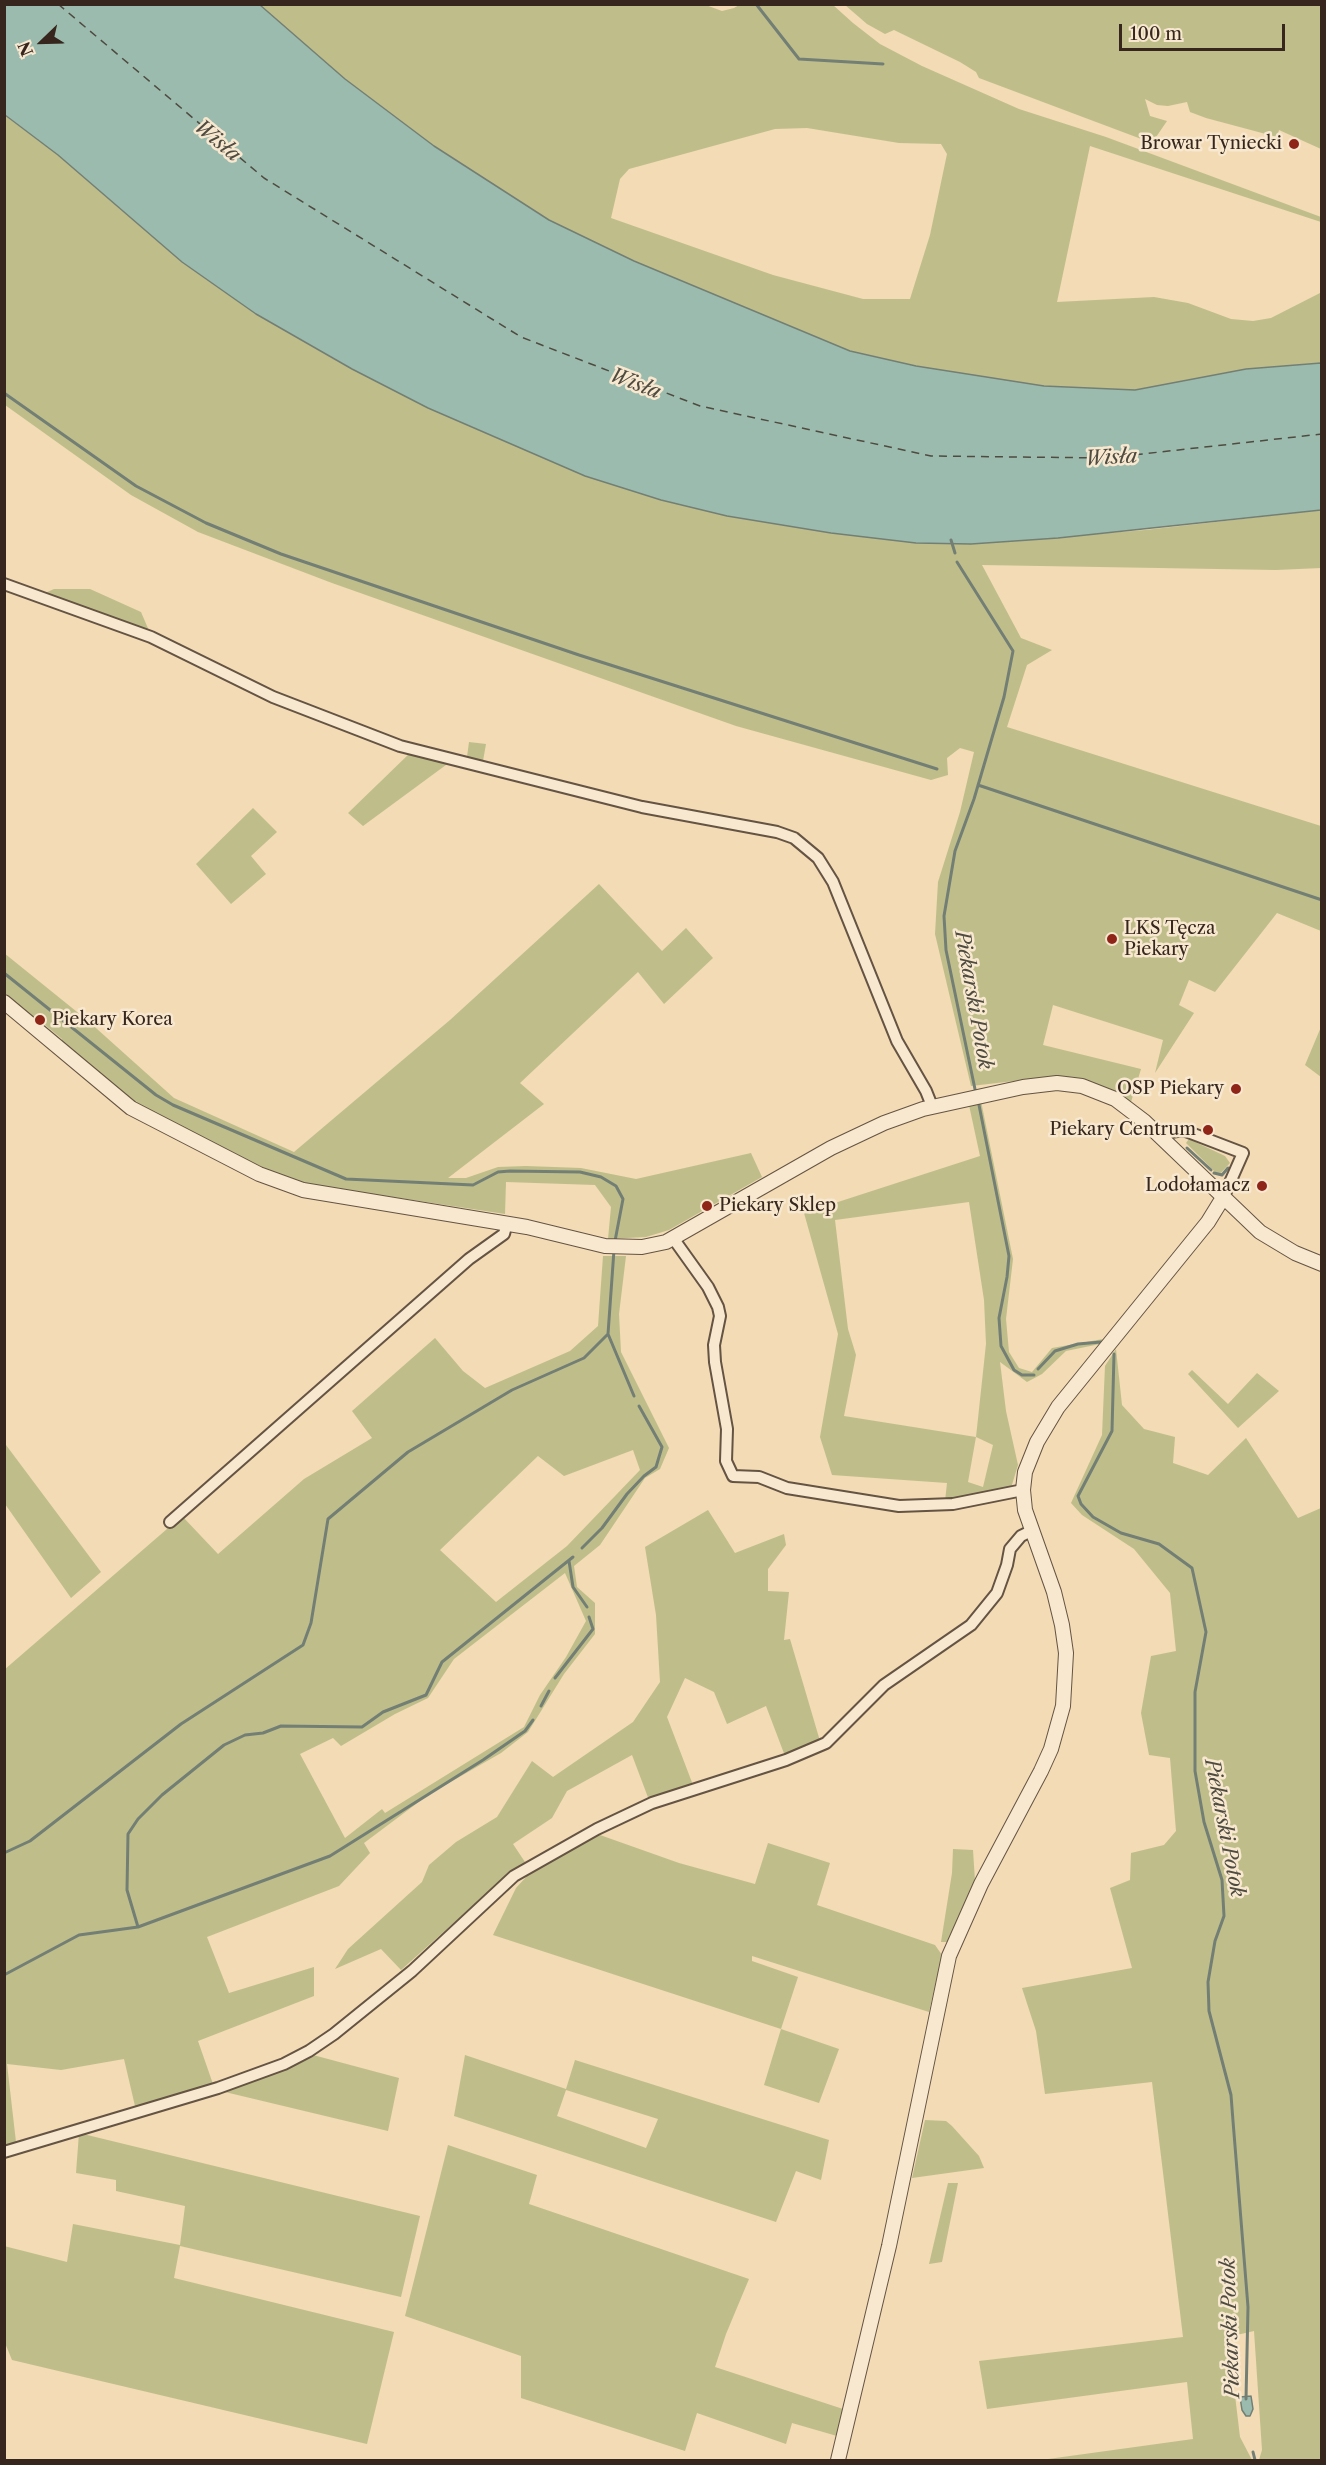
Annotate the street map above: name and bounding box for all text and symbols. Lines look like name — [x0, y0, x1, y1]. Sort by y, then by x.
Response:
north arrow — [12, 12, 72, 72]
scale bar — [1122, 12, 1288, 50]
text: 100 m — [1130, 23, 1182, 45]
text: N — [14, 39, 37, 59]
water label: Wisła — [189, 115, 245, 167]
place label: Browar Tyniecki — [1140, 133, 1282, 155]
marker: Browar Tyniecki — [1287, 137, 1301, 151]
water label: Wisła — [606, 363, 664, 405]
water label: Wisła — [1084, 445, 1138, 471]
place label: LKS Tęcza Piekary — [1124, 918, 1215, 960]
water label: Piekarski Potok — [949, 929, 997, 1071]
marker: LKS Tęcza Piekary — [1105, 932, 1119, 946]
place label: Piekary Korea — [52, 1009, 173, 1031]
marker: Piekary Korea — [33, 1013, 47, 1027]
place label: OSP Piekary — [1117, 1078, 1224, 1100]
marker: OSP Piekary — [1229, 1082, 1243, 1096]
place label: Piekary Centrum — [1050, 1119, 1196, 1141]
marker: Piekary Centrum — [1201, 1123, 1215, 1137]
place label: Lodołamacz — [1145, 1175, 1250, 1197]
marker: Lodołamacz — [1255, 1179, 1269, 1193]
place label: Piekary Sklep — [719, 1195, 836, 1217]
marker: Piekary Sklep — [700, 1199, 714, 1213]
water label: Piekarski Potok — [1199, 1757, 1249, 1899]
water label: Piekarski Potok — [1217, 2257, 1245, 2399]

